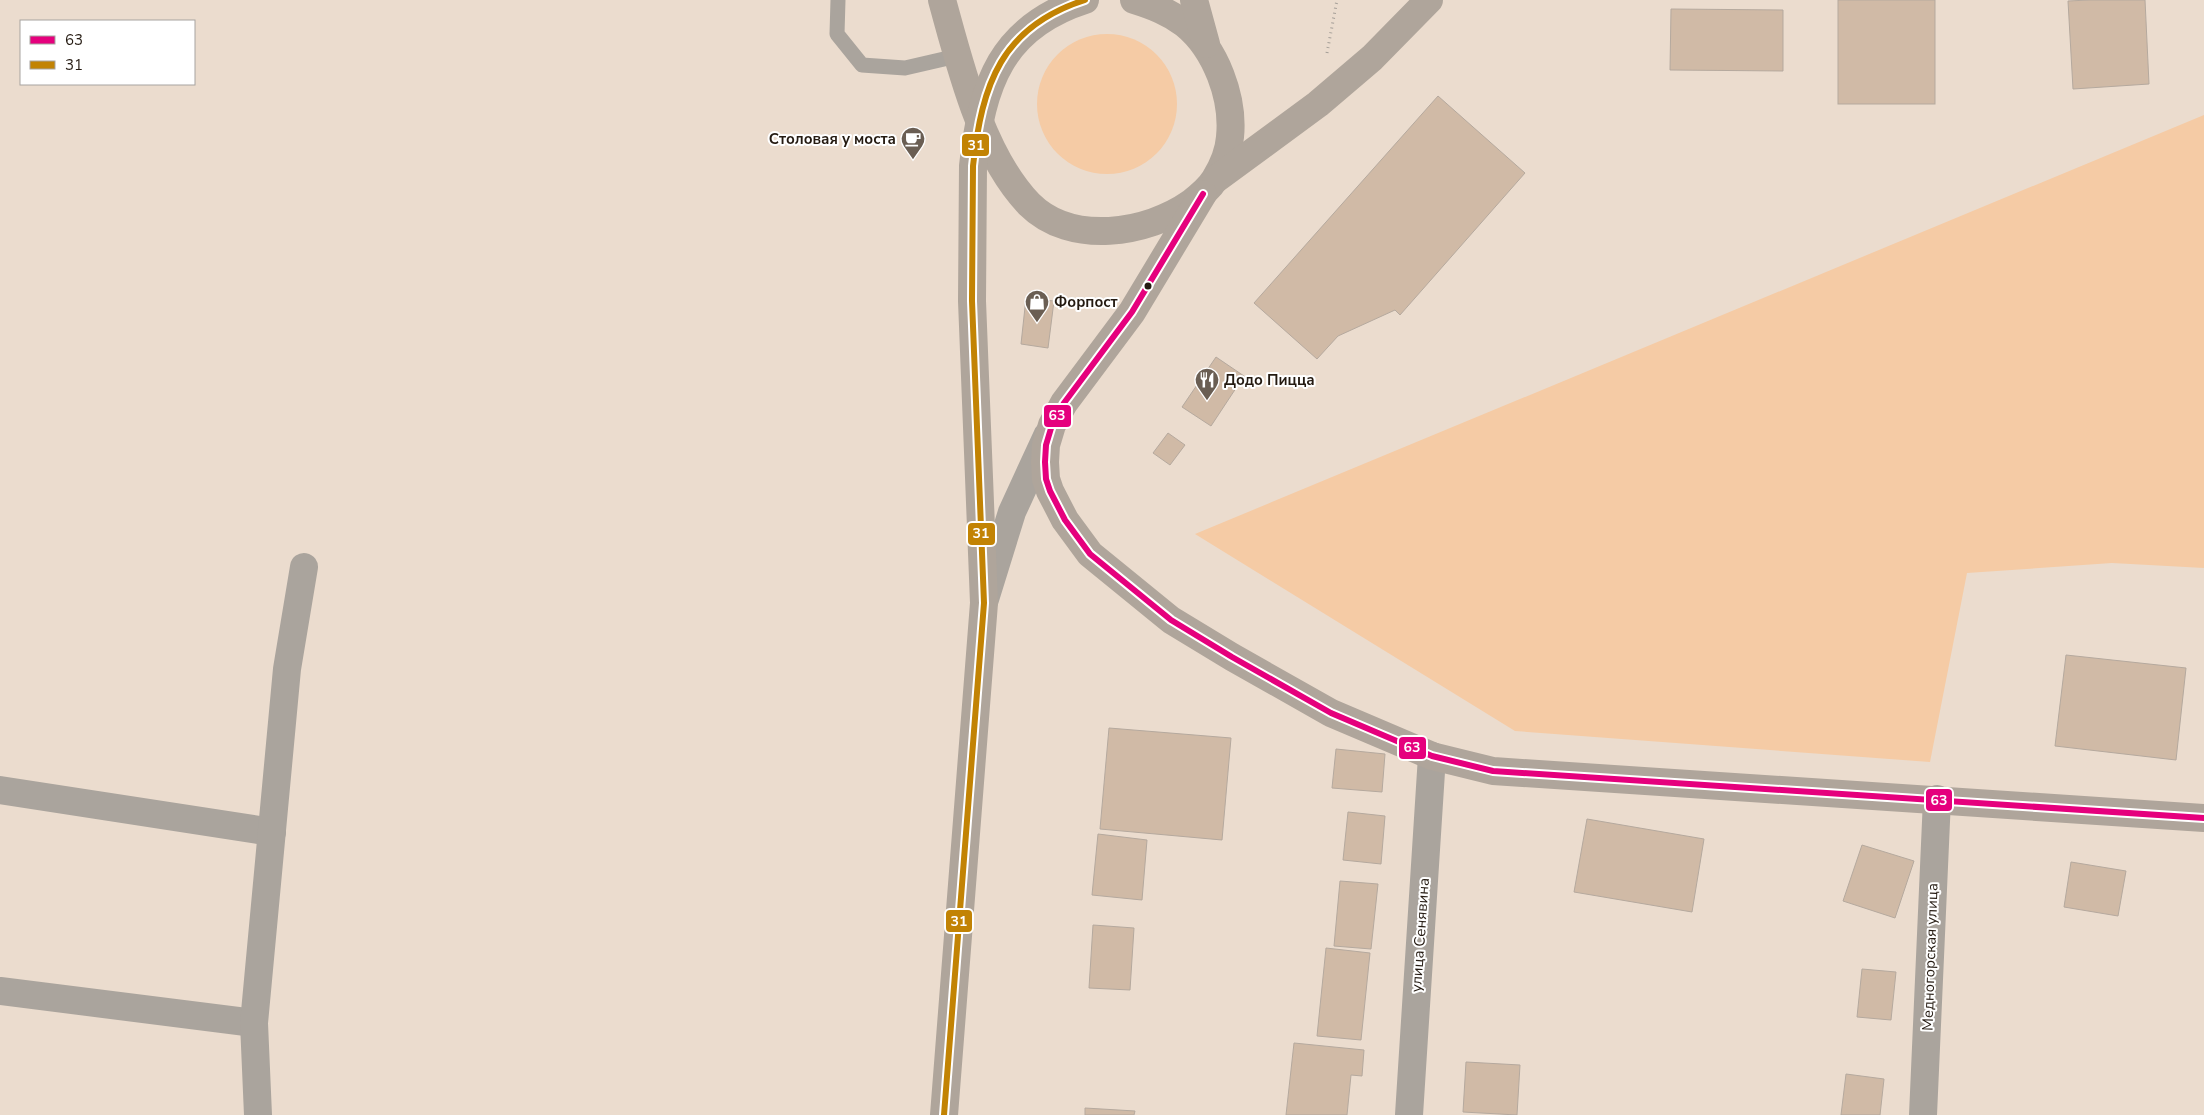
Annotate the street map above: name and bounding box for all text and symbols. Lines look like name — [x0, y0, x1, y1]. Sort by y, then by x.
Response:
legend — [20, 20, 195, 85]
text: 63 — [65, 30, 83, 50]
text: 31 — [65, 55, 83, 75]
cafe icon: Столовая у моста — [900, 126, 926, 160]
place label: Столовая у моста — [769, 129, 896, 149]
line badge: 31 — [961, 133, 990, 157]
text: 31 — [968, 136, 984, 155]
unlabelled marker — [1143, 281, 1153, 291]
shop icon: Форпост — [1024, 289, 1050, 323]
place label: Форпост — [1054, 292, 1118, 312]
restaurant icon: Додо Пицца — [1194, 367, 1220, 401]
place label: Додо Пицца — [1224, 370, 1315, 390]
line badge: 63 — [1043, 404, 1072, 428]
text: 63 — [1049, 406, 1065, 425]
line badge: 31 — [967, 522, 996, 546]
text: 31 — [973, 524, 989, 543]
line badge: 63 — [1398, 736, 1427, 760]
text: 63 — [1404, 738, 1420, 757]
line badge: 63 — [1925, 788, 1953, 812]
text: 63 — [1931, 791, 1947, 810]
street label: улица Сенявина — [1406, 877, 1434, 993]
street label: Медногорская улица — [1917, 883, 1943, 1031]
line badge: 31 — [945, 909, 973, 933]
text: 31 — [951, 912, 967, 931]

